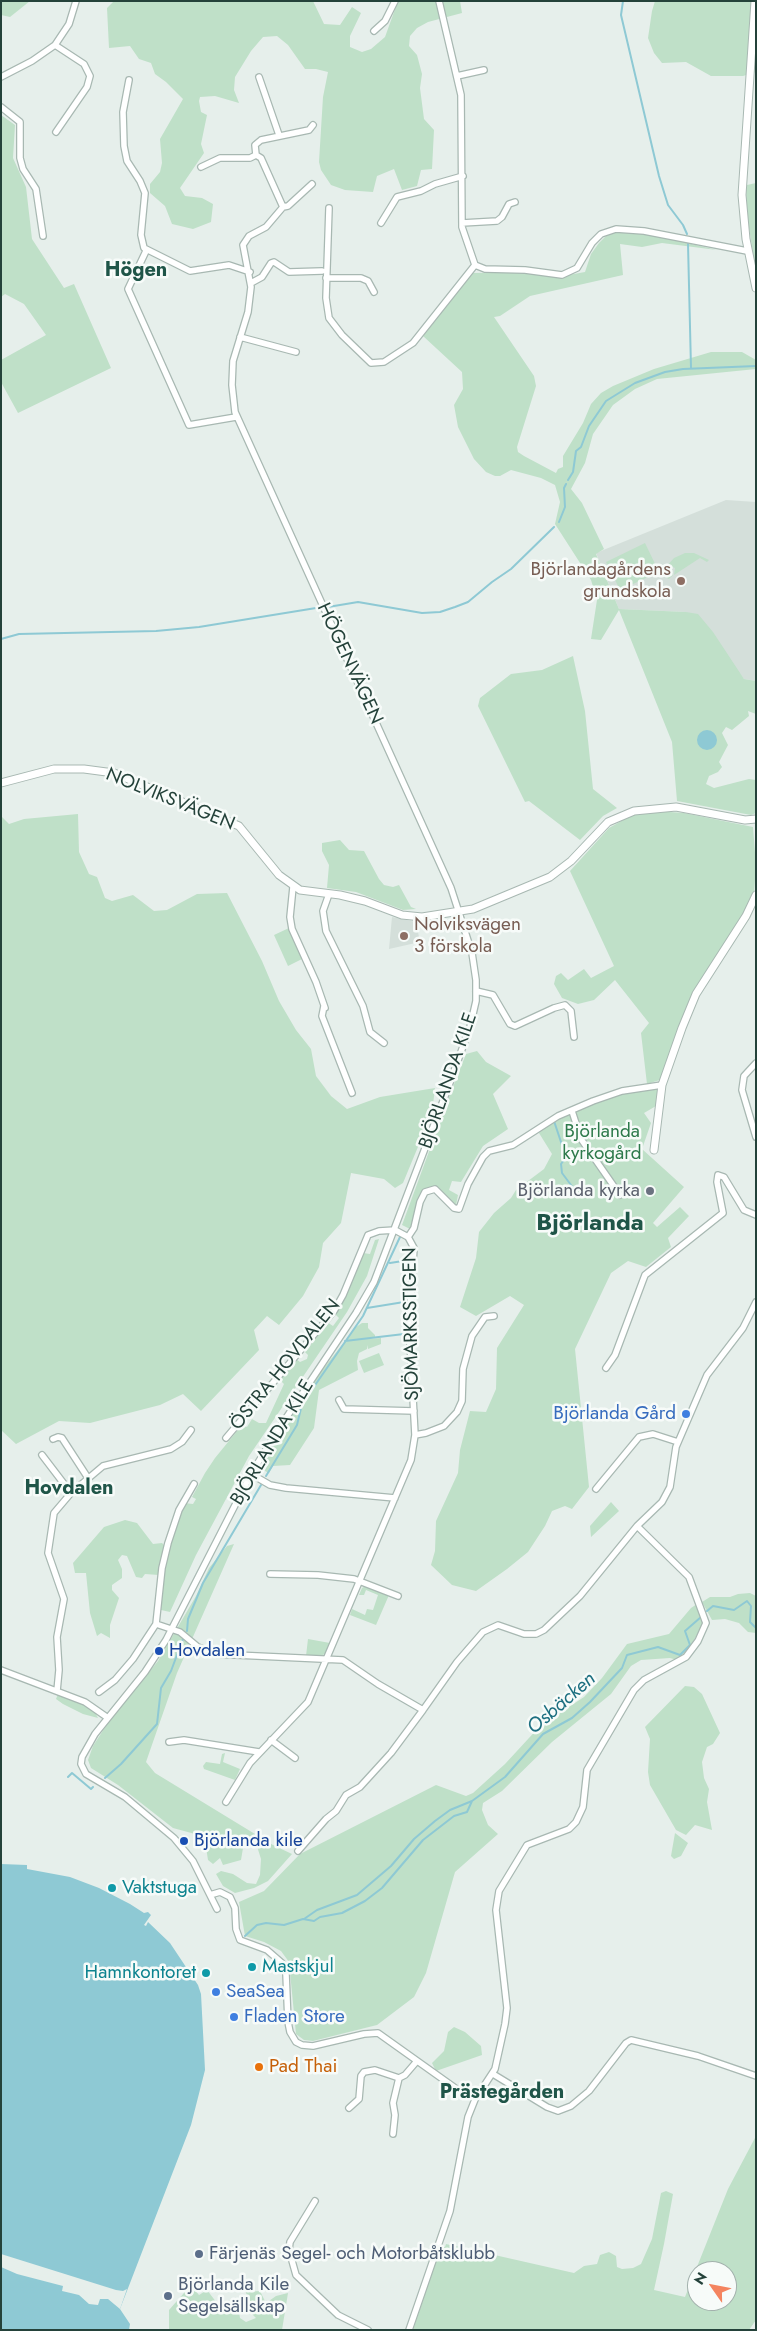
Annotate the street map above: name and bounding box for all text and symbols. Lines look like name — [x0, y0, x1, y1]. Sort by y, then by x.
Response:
district label: Högen — [105, 259, 167, 283]
place label: Björlandagårdens grundskola — [530, 559, 671, 603]
marker: Björlandagårdens grundskola — [675, 575, 687, 587]
street label: HÖGENVÄGEN — [311, 600, 387, 728]
street label: NOLVIKSVÄGEN — [102, 764, 238, 836]
place label: Nolviksvägen 3 förskola — [414, 914, 521, 958]
marker: Nolviksvägen 3 förskola — [398, 930, 410, 942]
street label: BJÖRLANDA KILE — [415, 1010, 483, 1152]
park label: Björlanda kyrkogård — [562, 1121, 642, 1165]
place label: Björlanda kyrka — [518, 1180, 640, 1202]
marker: Björlanda kyrka — [644, 1185, 656, 1197]
district label: Björlanda — [536, 1210, 644, 1238]
street label: SJÖMARKSSTIGEN — [399, 1247, 425, 1401]
street label: ÖSTRA HOVDALEN — [226, 1295, 346, 1435]
street label: BJÖRLANDA KILE — [227, 1376, 319, 1510]
place label: Björlanda Gård — [553, 1403, 676, 1425]
marker: Björlanda Gård — [680, 1408, 692, 1420]
district label: Hovdalen — [24, 1477, 114, 1501]
place label: Hovdalen — [169, 1640, 245, 1662]
marker: Hovdalen — [153, 1645, 165, 1657]
water label: Osbäcken — [523, 1668, 601, 1740]
place label: Björlanda kile — [194, 1830, 303, 1852]
marker: Björlanda kile — [178, 1835, 190, 1847]
place label: Vaktstuga — [122, 1877, 197, 1899]
marker: Vaktstuga — [106, 1882, 118, 1894]
place label: Mastskjul — [262, 1956, 334, 1978]
marker: Mastskjul — [246, 1961, 258, 1973]
place label: Hamnkontoret — [85, 1962, 196, 1984]
marker: Hamnkontoret — [200, 1967, 212, 1979]
place label: SeaSea — [226, 1981, 285, 2003]
marker: SeaSea — [210, 1986, 222, 1998]
place label: Fladen Store — [244, 2006, 345, 2028]
marker: Fladen Store — [228, 2011, 240, 2023]
place label: Pad Thai — [269, 2056, 337, 2078]
marker: Pad Thai — [253, 2061, 265, 2073]
district label: Prästegården — [440, 2081, 564, 2105]
place label: Färjenäs Segel- och Motorbåtsklubb — [209, 2243, 495, 2265]
marker: Färjenäs Segel- och Motorbåtsklubb — [193, 2248, 205, 2260]
north arrow — [687, 2261, 737, 2311]
text: N — [689, 2268, 712, 2288]
place label: Björlanda Kile Segelsällskap — [178, 2274, 289, 2318]
marker: Björlanda Kile Segelsällskap — [162, 2290, 174, 2302]

